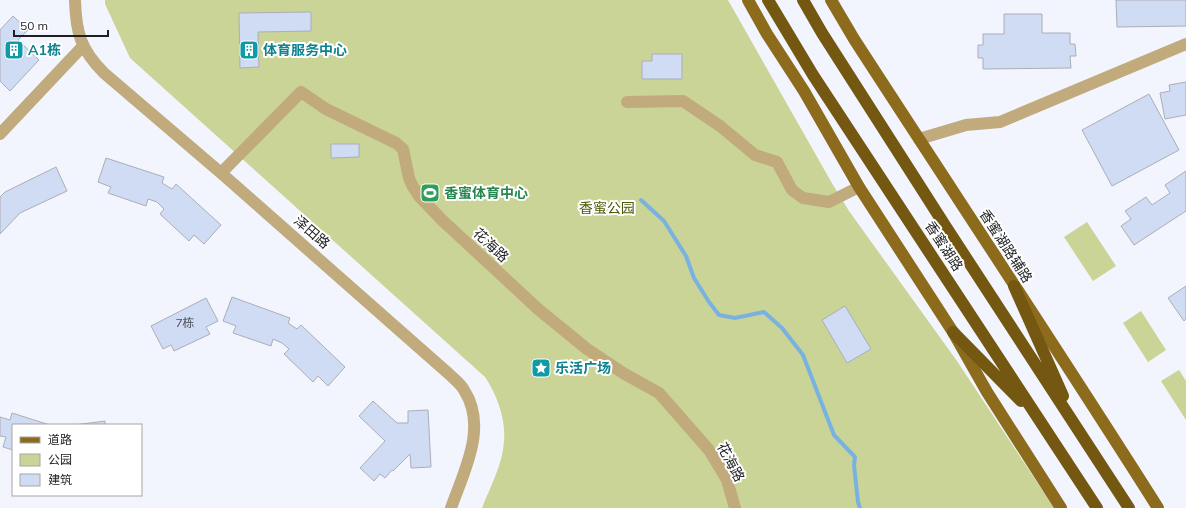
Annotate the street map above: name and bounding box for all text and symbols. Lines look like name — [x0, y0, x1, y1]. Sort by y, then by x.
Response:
scale bar — [14, 12, 108, 38]
text: 50 m — [20, 18, 48, 33]
building icon: A1栋 — [3, 39, 25, 61]
building icon: 体育服务中心 — [238, 39, 260, 61]
place label: A1栋 — [28, 41, 61, 59]
place label: 体育服务中心 — [263, 41, 347, 59]
sports icon: 香蜜体育中心 — [419, 182, 441, 204]
place label: 香蜜体育中心 — [444, 184, 528, 202]
park label: 香蜜公园 — [579, 199, 635, 217]
street label: 香蜜湖路辅路 — [976, 206, 1036, 286]
street label: 泽田路 — [290, 211, 334, 253]
street label: 香蜜湖路 — [921, 218, 967, 274]
street label: 花海路 — [470, 224, 512, 266]
house number: 7栋 — [175, 315, 195, 330]
place icon: 乐活广场 — [530, 357, 552, 379]
place label: 乐活广场 — [555, 359, 611, 377]
legend — [12, 424, 142, 496]
text: 道路 — [48, 432, 72, 447]
street label: 花海路 — [713, 439, 749, 485]
text: 公园 — [48, 452, 72, 467]
text: 建筑 — [48, 472, 72, 487]

